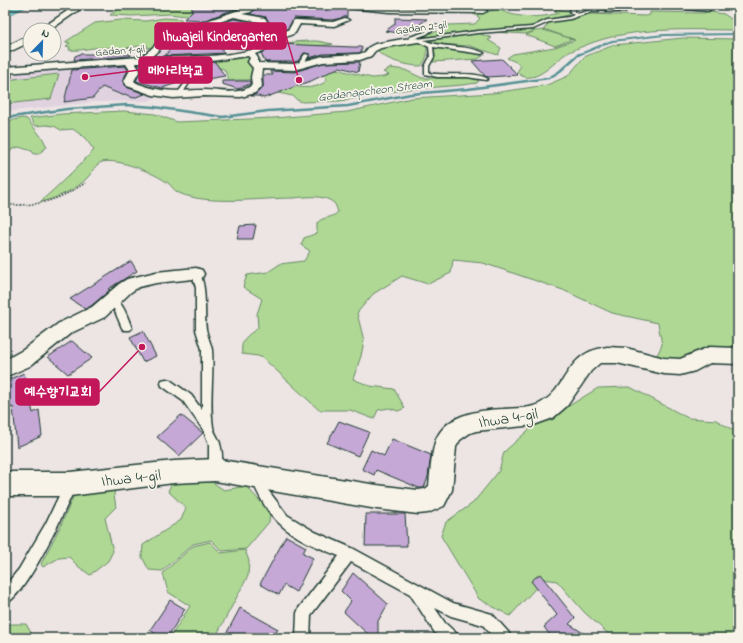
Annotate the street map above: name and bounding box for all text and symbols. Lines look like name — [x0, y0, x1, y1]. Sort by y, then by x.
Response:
street label: Gadan 2-gil — [395, 17, 448, 40]
north arrow — [22, 22, 62, 62]
callout: Ihwajeil Kindergarten — [155, 23, 286, 49]
text: N — [39, 25, 52, 43]
text: Ihwajeil Kindergarten — [163, 27, 278, 50]
street label: Gadan 1-gil — [95, 41, 146, 62]
callout: 메아리학교 — [139, 57, 212, 83]
text: 메아리학교 — [148, 61, 204, 82]
water label: Gadanapcheon Stream — [317, 75, 434, 107]
callout: 예수향기교회 — [16, 379, 99, 405]
text: 예수향기교회 — [24, 382, 92, 403]
street label: Ihwa 4-gil — [477, 402, 540, 436]
street label: Ihwa 4-gil — [100, 464, 163, 494]

